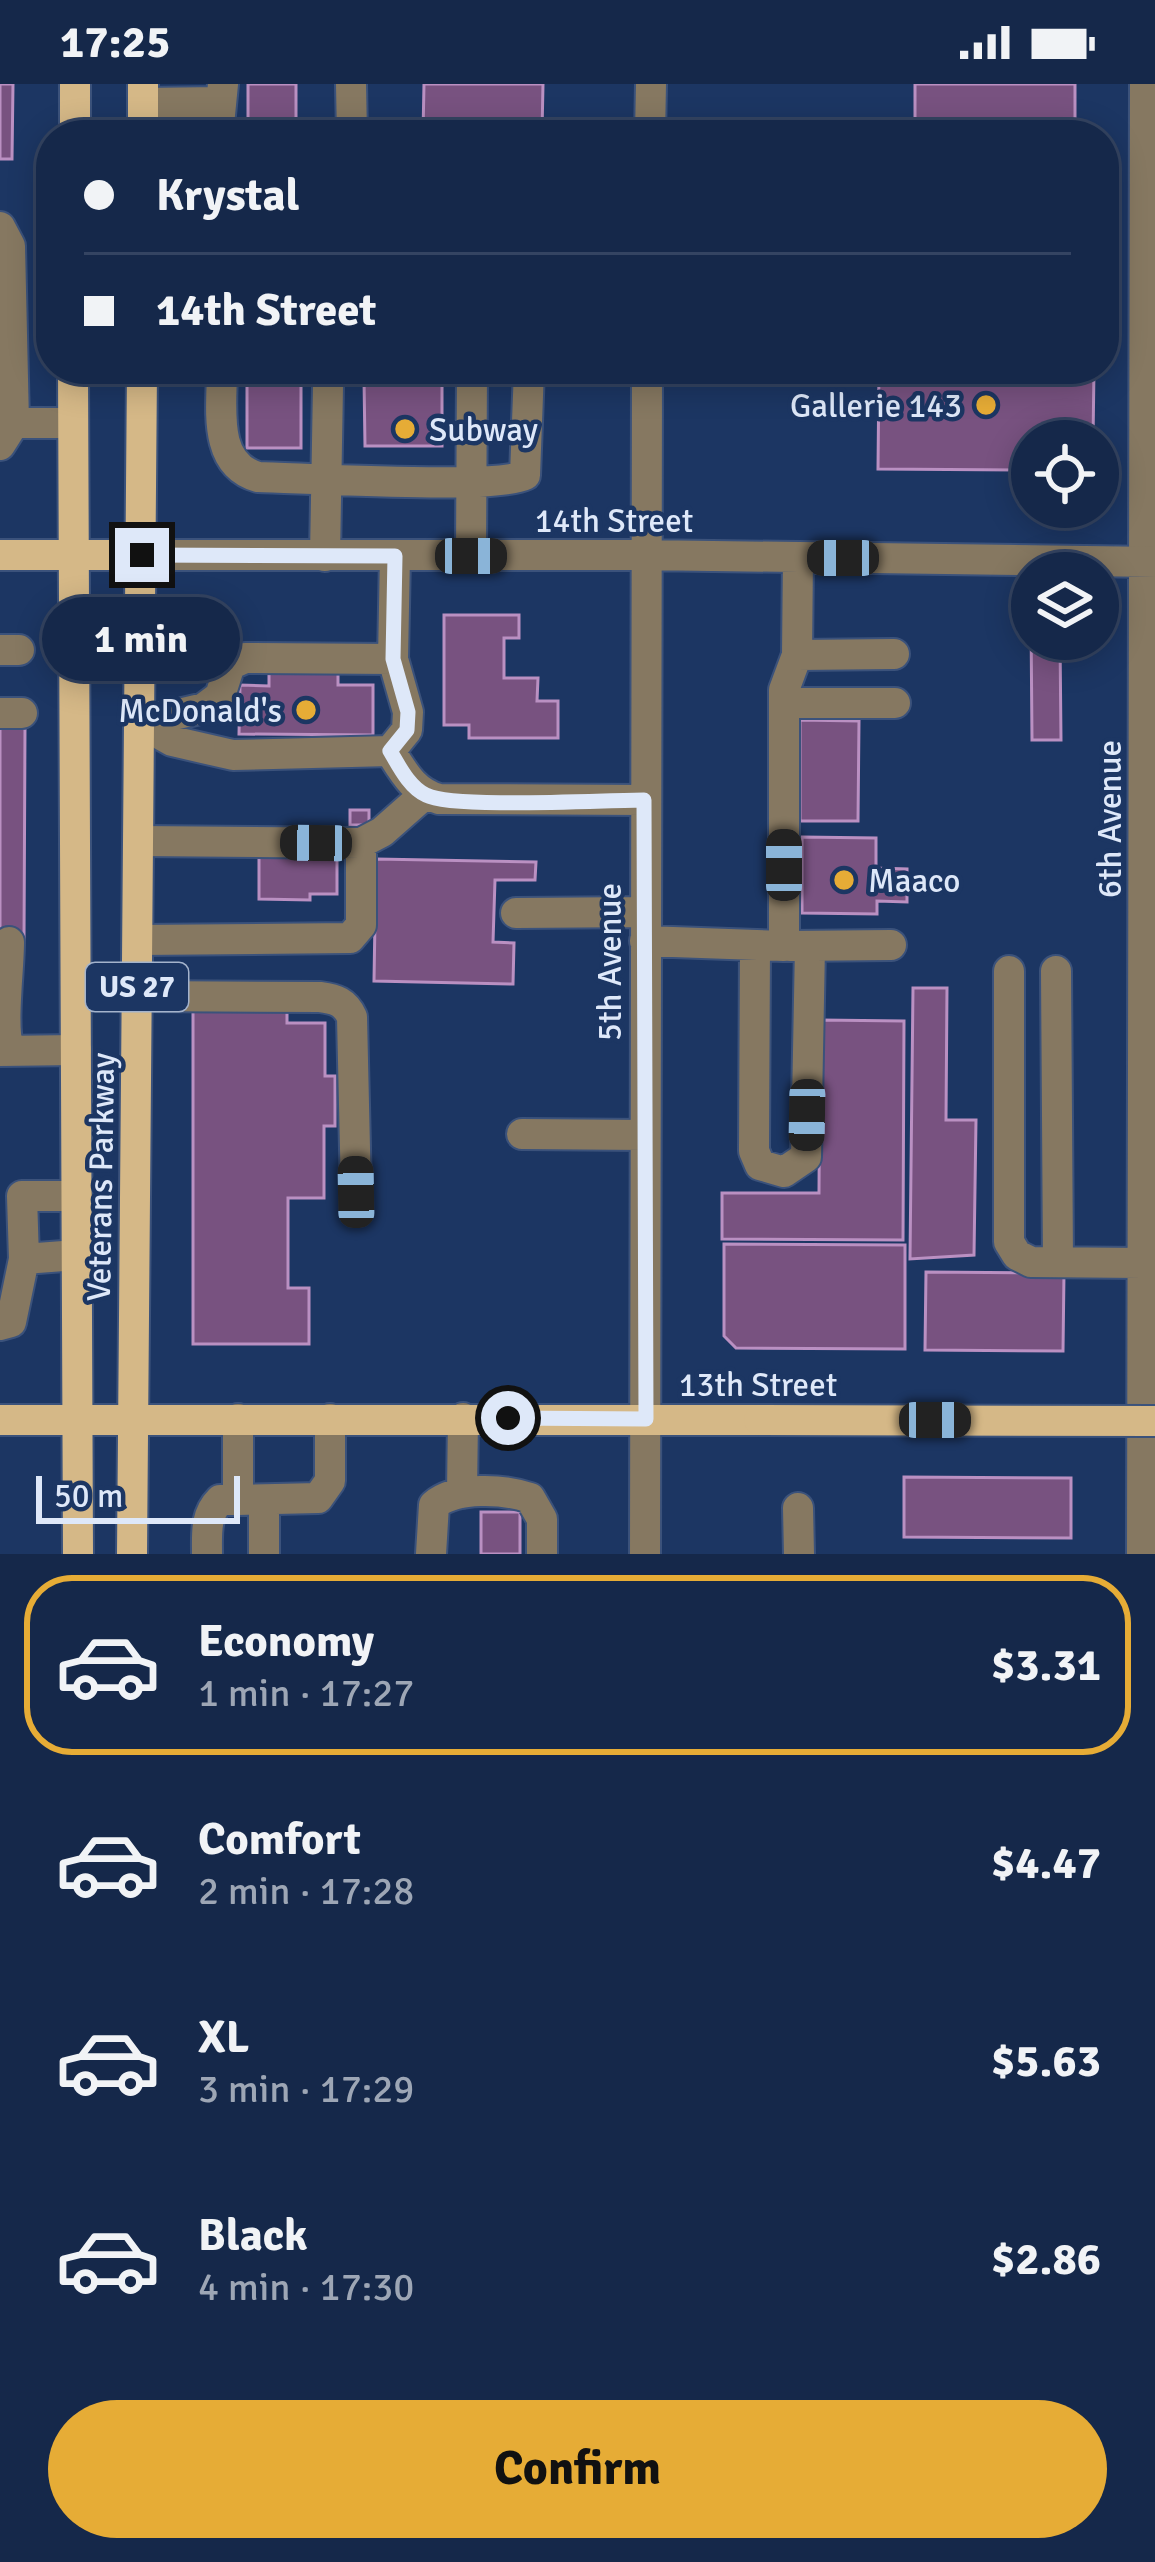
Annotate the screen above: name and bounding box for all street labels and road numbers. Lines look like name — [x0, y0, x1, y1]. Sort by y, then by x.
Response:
street label: 14th Street — [535, 501, 693, 542]
street label: 6th Avenue — [1090, 740, 1131, 898]
street label: 5th Avenue — [590, 883, 631, 1041]
road number: US 27 — [86, 963, 188, 1011]
street label: Veterans Parkway — [79, 1052, 124, 1302]
street label: 13th Street — [679, 1365, 837, 1406]

